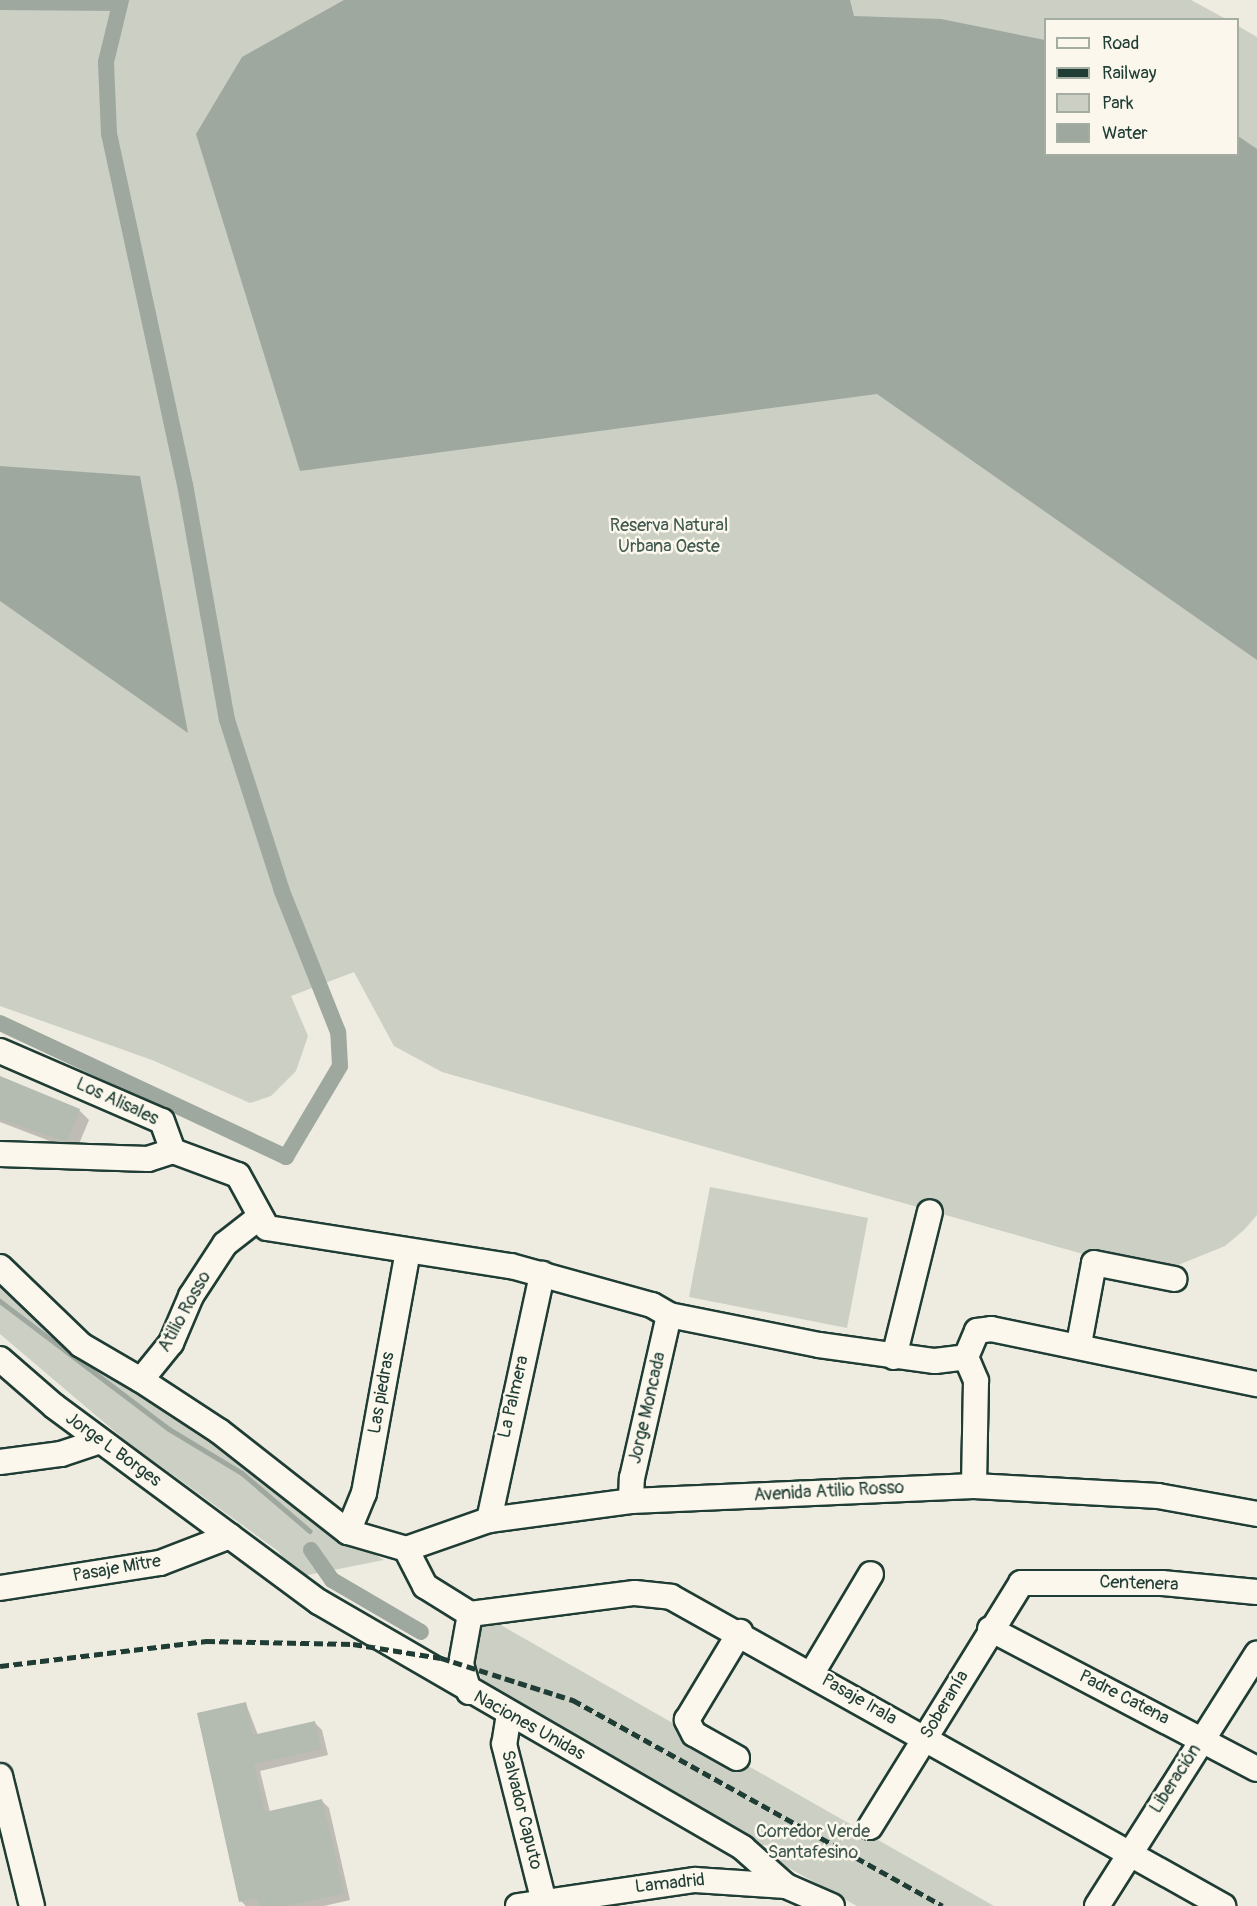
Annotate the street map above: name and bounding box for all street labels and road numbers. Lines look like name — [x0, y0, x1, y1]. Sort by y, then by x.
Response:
street label: Los Alisales — [72, 1073, 162, 1131]
street label: Atilio Rosso — [154, 1268, 216, 1356]
street label: Las piedras — [364, 1350, 400, 1436]
street label: Jorge Moncada — [625, 1350, 671, 1466]
street label: La Palmera — [494, 1354, 534, 1440]
street label: Jorge L Borges — [61, 1408, 165, 1492]
street label: Avenida Atilio Rosso — [753, 1477, 905, 1507]
street label: Pasaje Mitre — [71, 1551, 163, 1587]
street label: Centenera — [1099, 1572, 1179, 1596]
street label: Padre Catena — [1075, 1666, 1173, 1730]
street label: Soberanía — [916, 1667, 974, 1743]
street label: Pasaje Irala — [817, 1670, 901, 1730]
street label: Naciones Unidas — [470, 1687, 588, 1765]
street label: Liberación — [1146, 1740, 1206, 1818]
street label: Salvador Caputo — [496, 1748, 546, 1872]
street label: Lamadrid — [634, 1870, 706, 1898]

